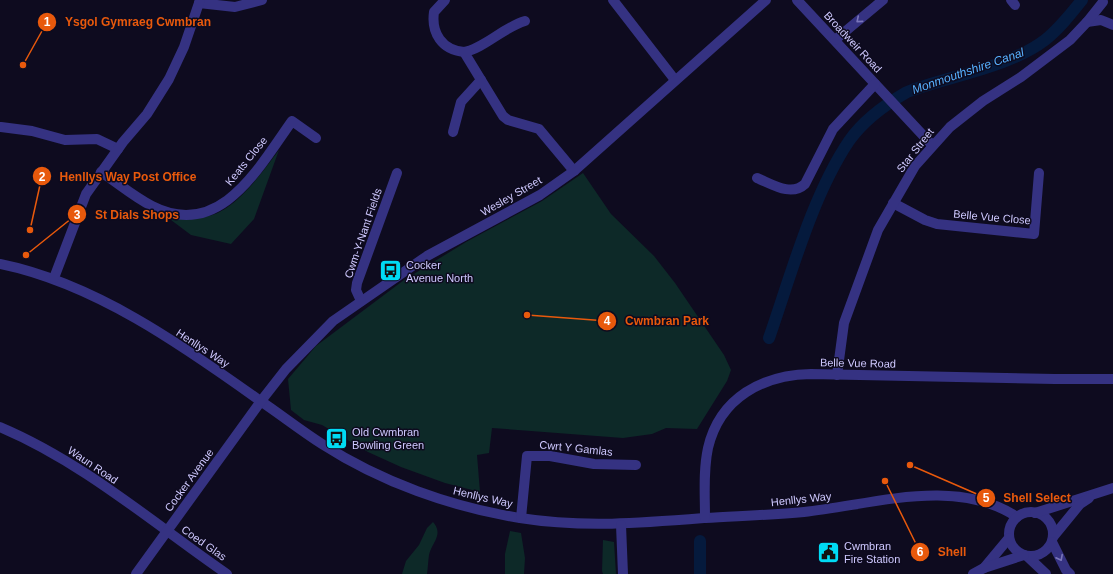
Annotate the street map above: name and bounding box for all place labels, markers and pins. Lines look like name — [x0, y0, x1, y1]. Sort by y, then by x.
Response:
callout: Ysgol Gymraeg Cwmbran — [37, 10, 220, 34]
callout: Henllys Way Post Office — [32, 164, 205, 188]
callout: St Dials Shops — [67, 202, 187, 226]
bus stop icon: Cocker Avenue North — [378, 258, 404, 284]
place label: Cocker Avenue North — [406, 259, 473, 284]
callout: Cwmbran Park — [597, 309, 717, 333]
bus stop icon: Old Cwmbran Bowling Green — [323, 425, 349, 451]
place label: Old Cwmbran Bowling Green — [352, 426, 424, 451]
callout: Shell Select — [976, 486, 1079, 510]
public building icon: Cwmbran Fire Station — [815, 539, 841, 565]
place label: Cwmbran Fire Station — [844, 540, 900, 565]
callout: Shell — [910, 540, 975, 564]

